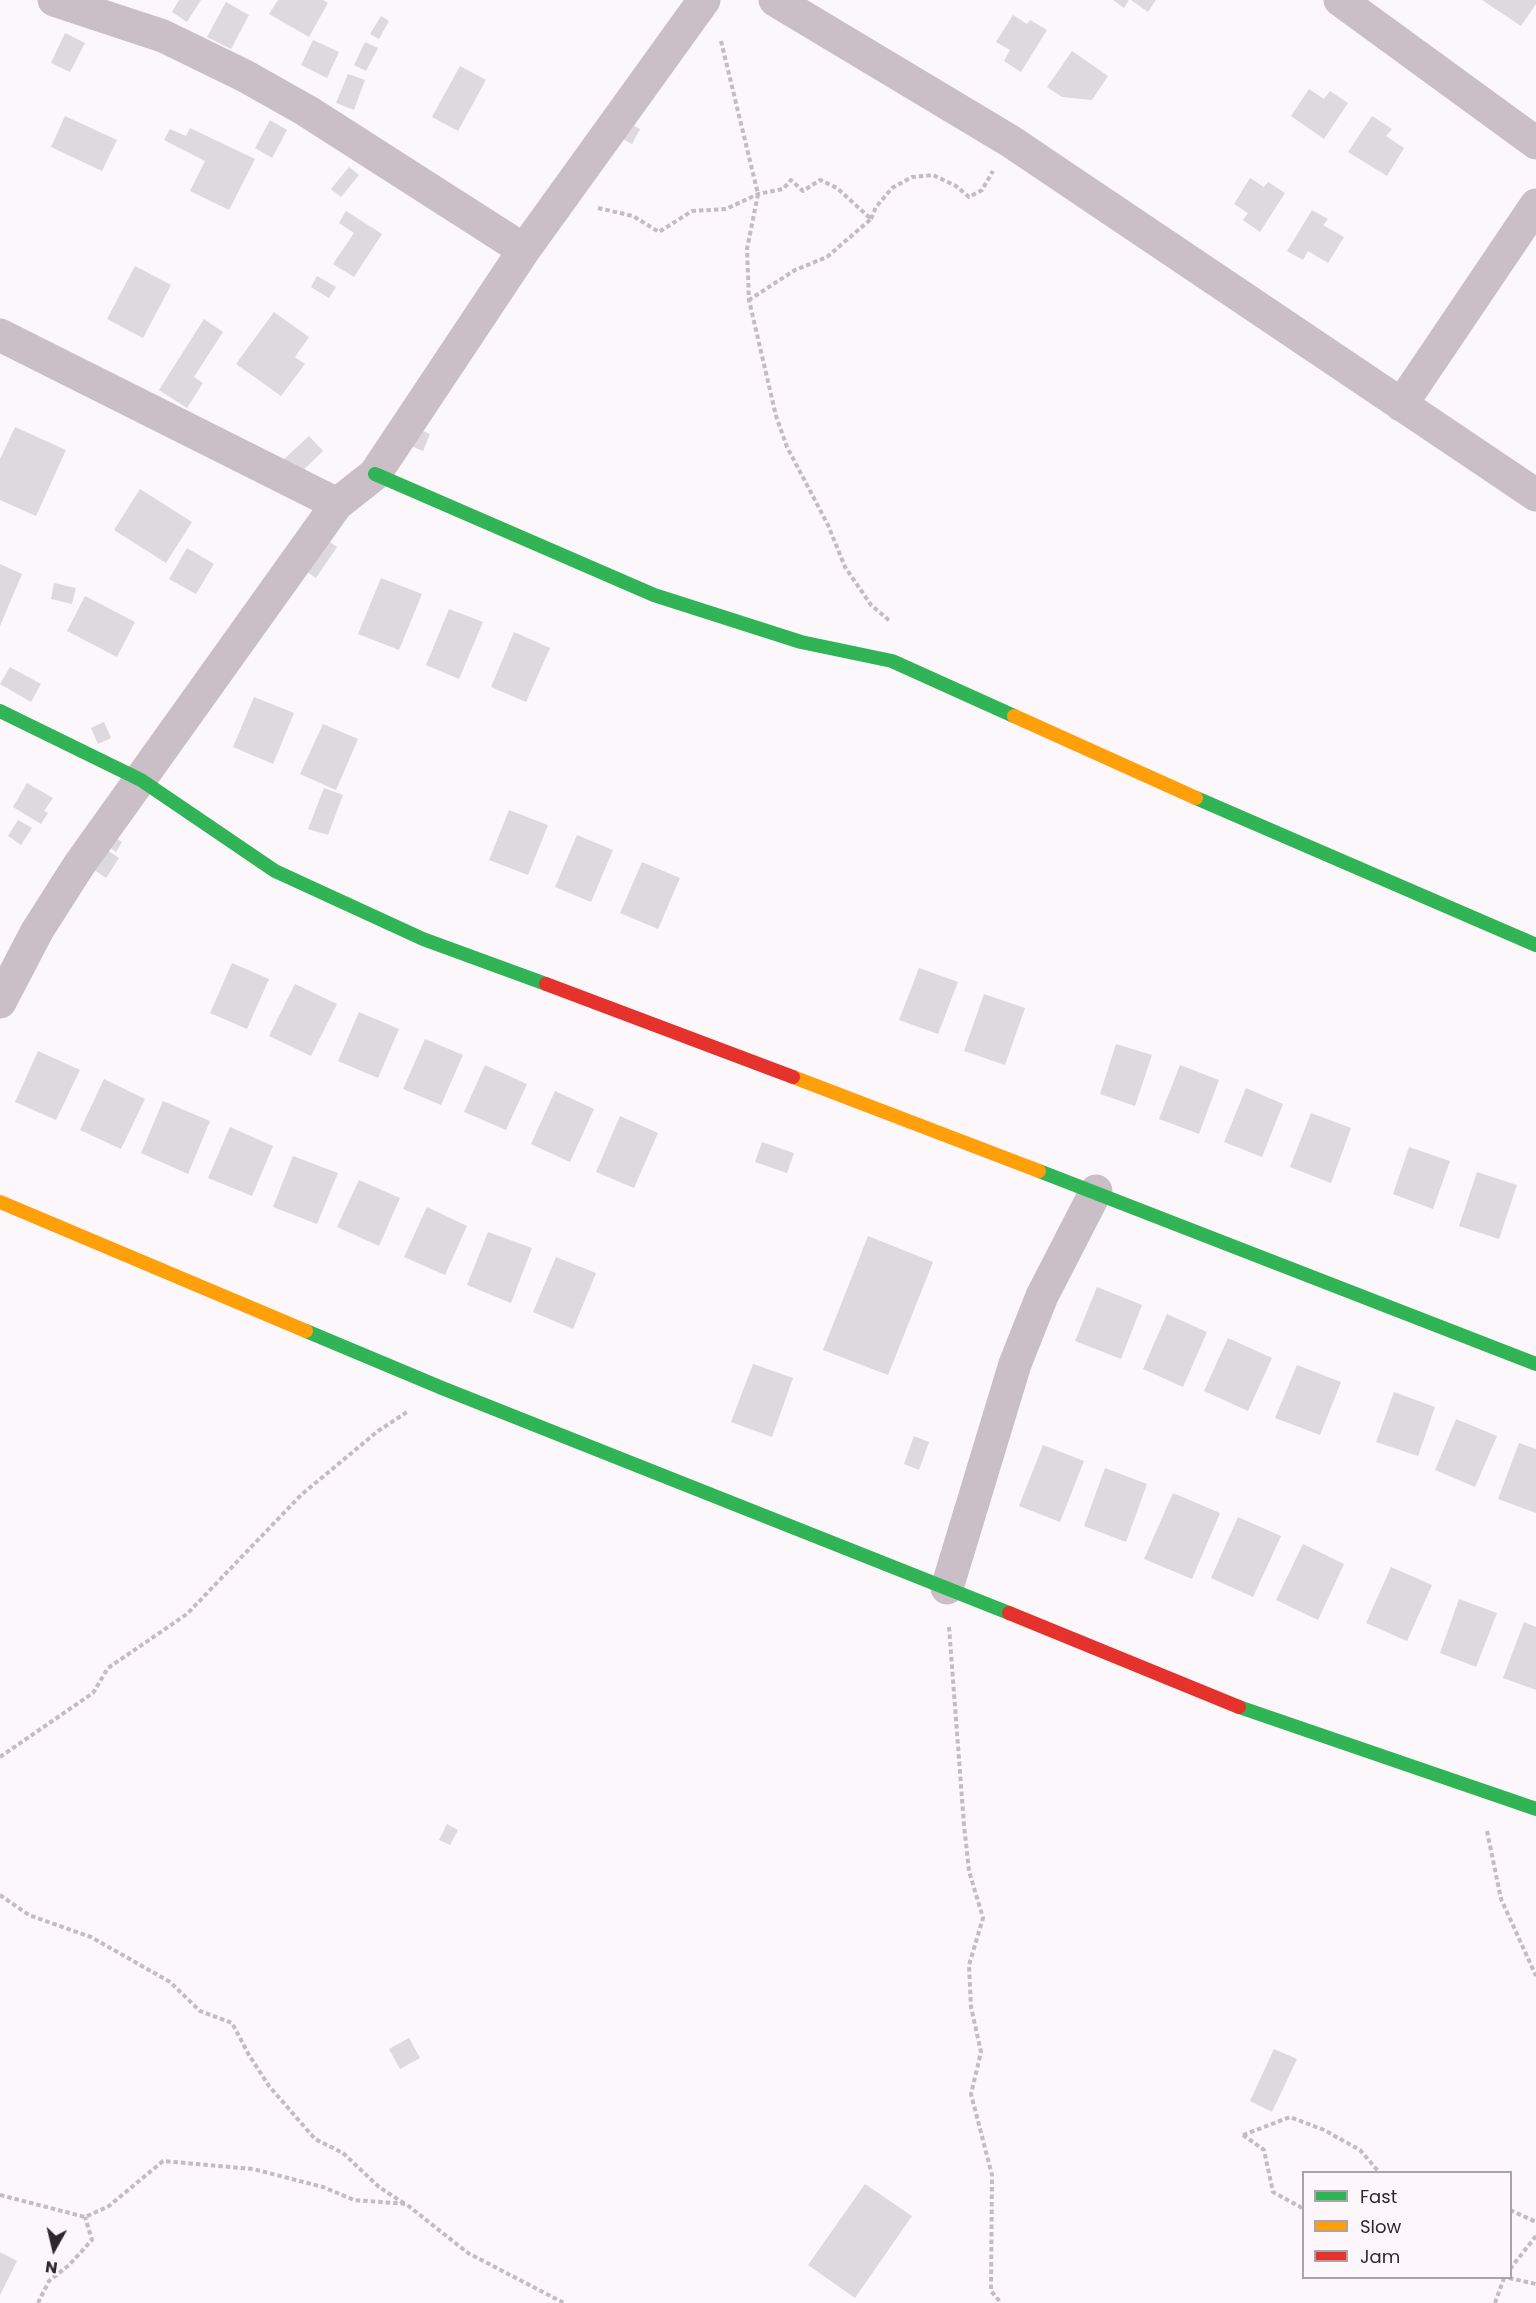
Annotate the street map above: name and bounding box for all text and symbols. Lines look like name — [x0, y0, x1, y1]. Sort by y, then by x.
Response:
legend — [1302, 2171, 1512, 2279]
text: Fast — [1360, 2184, 1397, 2209]
text: Slow — [1360, 2214, 1401, 2239]
north arrow — [24, 2219, 84, 2279]
text: Jam — [1360, 2244, 1400, 2269]
text: N — [44, 2255, 59, 2280]

